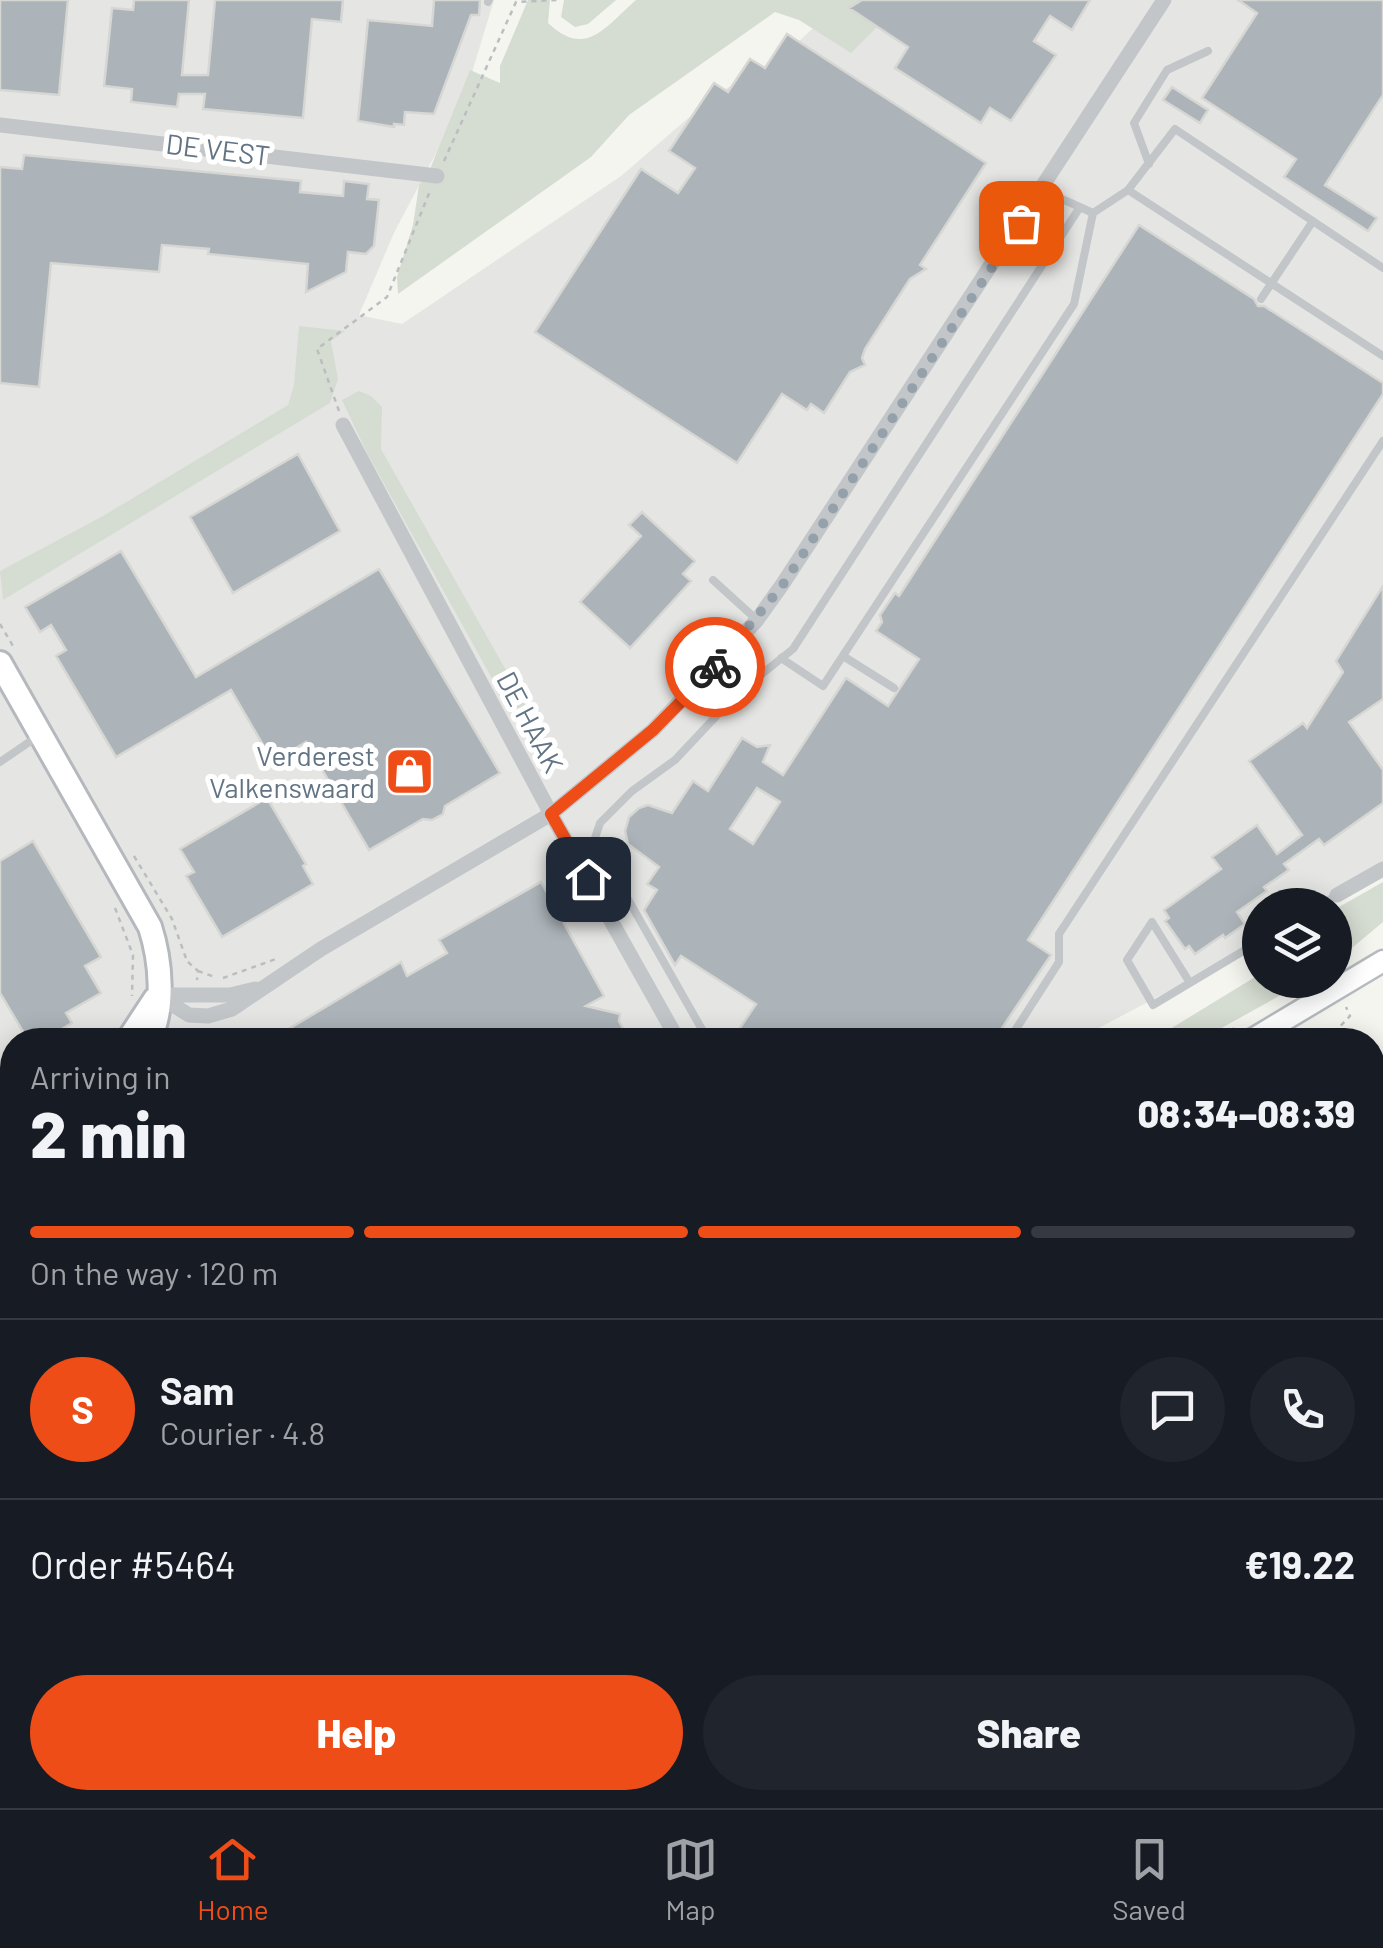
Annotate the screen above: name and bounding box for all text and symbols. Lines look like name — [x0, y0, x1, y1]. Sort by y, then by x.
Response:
street label: DE VEST — [164, 126, 272, 172]
pin — [979, 181, 1064, 266]
icon: bag — [994, 196, 1049, 251]
courier — [665, 617, 765, 717]
icon: bike — [688, 640, 743, 695]
street label: DE HAAK — [490, 665, 572, 778]
place label: Verderest Valkenswaard — [209, 738, 375, 804]
shop icon: Verderest Valkenswaard — [384, 746, 436, 798]
pin — [546, 837, 631, 922]
icon: home — [561, 852, 616, 907]
map controls — [1242, 888, 1352, 998]
button: layers — [1242, 888, 1352, 998]
text: Arriving in — [30, 1057, 170, 1095]
text: 08:34–08:39 — [1137, 1090, 1355, 1136]
text: 2 min — [30, 1093, 187, 1171]
text: On the way · 120 m — [30, 1253, 278, 1291]
button: chat — [1120, 1357, 1225, 1462]
button: phone — [1250, 1357, 1355, 1462]
text: Sam — [160, 1367, 234, 1413]
text: S — [71, 1386, 94, 1432]
text: Courier · 4.8 — [160, 1413, 325, 1451]
text: Order #5464 — [30, 1541, 236, 1587]
text: €19.22 — [1244, 1541, 1355, 1587]
button: Help — [30, 1675, 683, 1790]
button: Share — [703, 1675, 1355, 1790]
tab: Home — [197, 1832, 269, 1926]
tab: Map — [663, 1832, 718, 1926]
tab: Saved — [1112, 1832, 1186, 1926]

